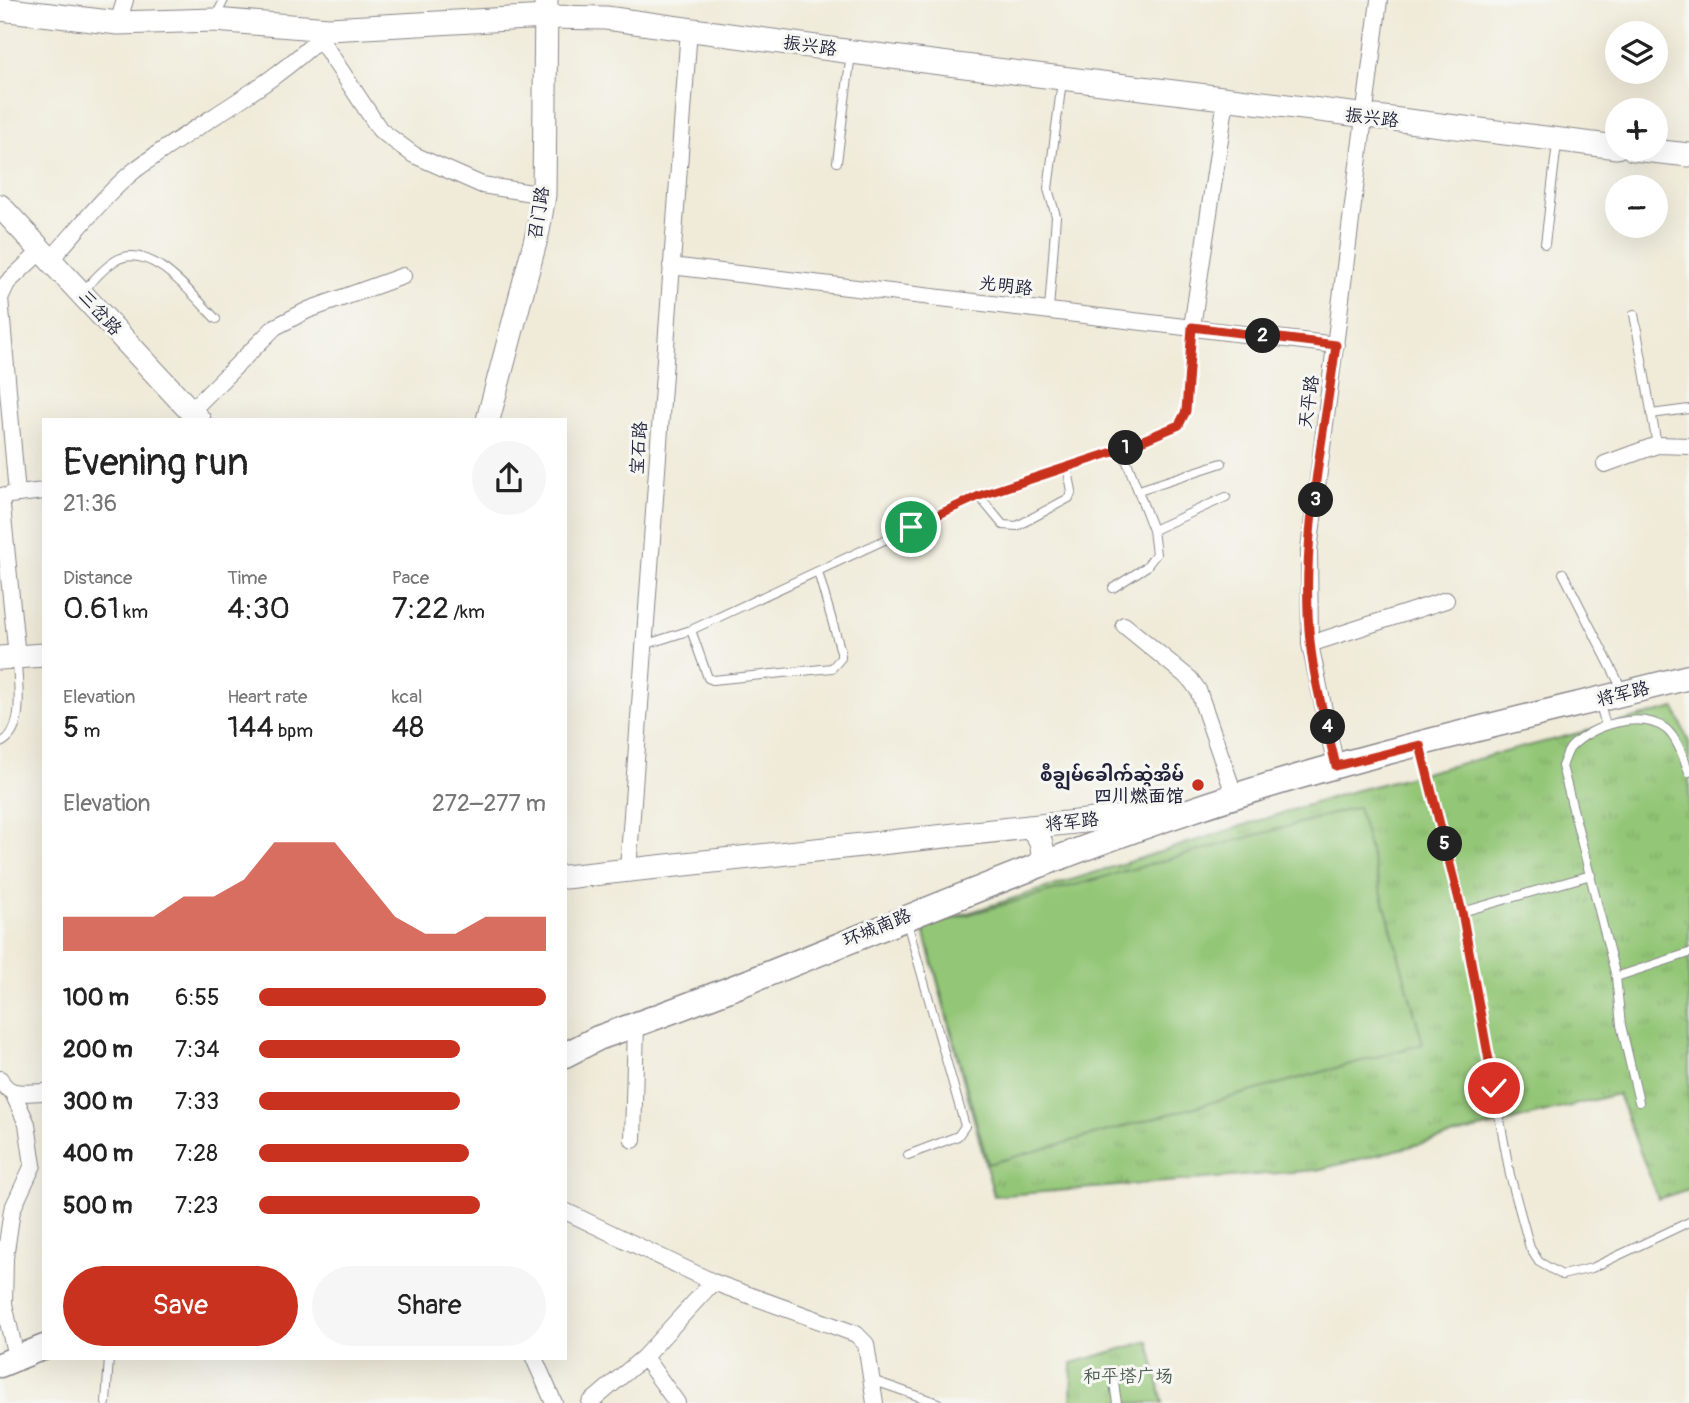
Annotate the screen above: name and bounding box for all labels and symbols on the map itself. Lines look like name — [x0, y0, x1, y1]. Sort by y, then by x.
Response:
street label: 振兴路 — [782, 31, 838, 61]
street label: 振兴路 — [1344, 103, 1400, 133]
street label: 召门路 — [523, 185, 555, 241]
street label: 光明路 — [978, 271, 1034, 301]
street label: 三岔路 — [73, 285, 127, 341]
pin: 2 — [1246, 318, 1280, 354]
street label: 天平路 — [1294, 374, 1324, 430]
street label: 宝石路 — [626, 420, 652, 476]
pin: 1 — [1108, 430, 1144, 466]
pin: 3 — [1298, 482, 1334, 518]
pin — [881, 497, 941, 557]
street label: 将军路 — [1594, 676, 1652, 712]
pin: 4 — [1310, 710, 1346, 744]
place label: စီချွမ်ခေါက်ဆွဲအိမ် 四川燃面馆 — [1040, 763, 1184, 808]
marker: စီချွမ်ခေါက်ဆွဲအိမ် 四川燃面馆 — [1190, 777, 1206, 793]
street label: 将军路 — [1044, 808, 1100, 836]
pin: 5 — [1428, 826, 1462, 862]
street label: 环城南路 — [839, 904, 915, 952]
pin — [1464, 1058, 1524, 1118]
park label: 和平塔广场 — [1083, 1365, 1173, 1388]

